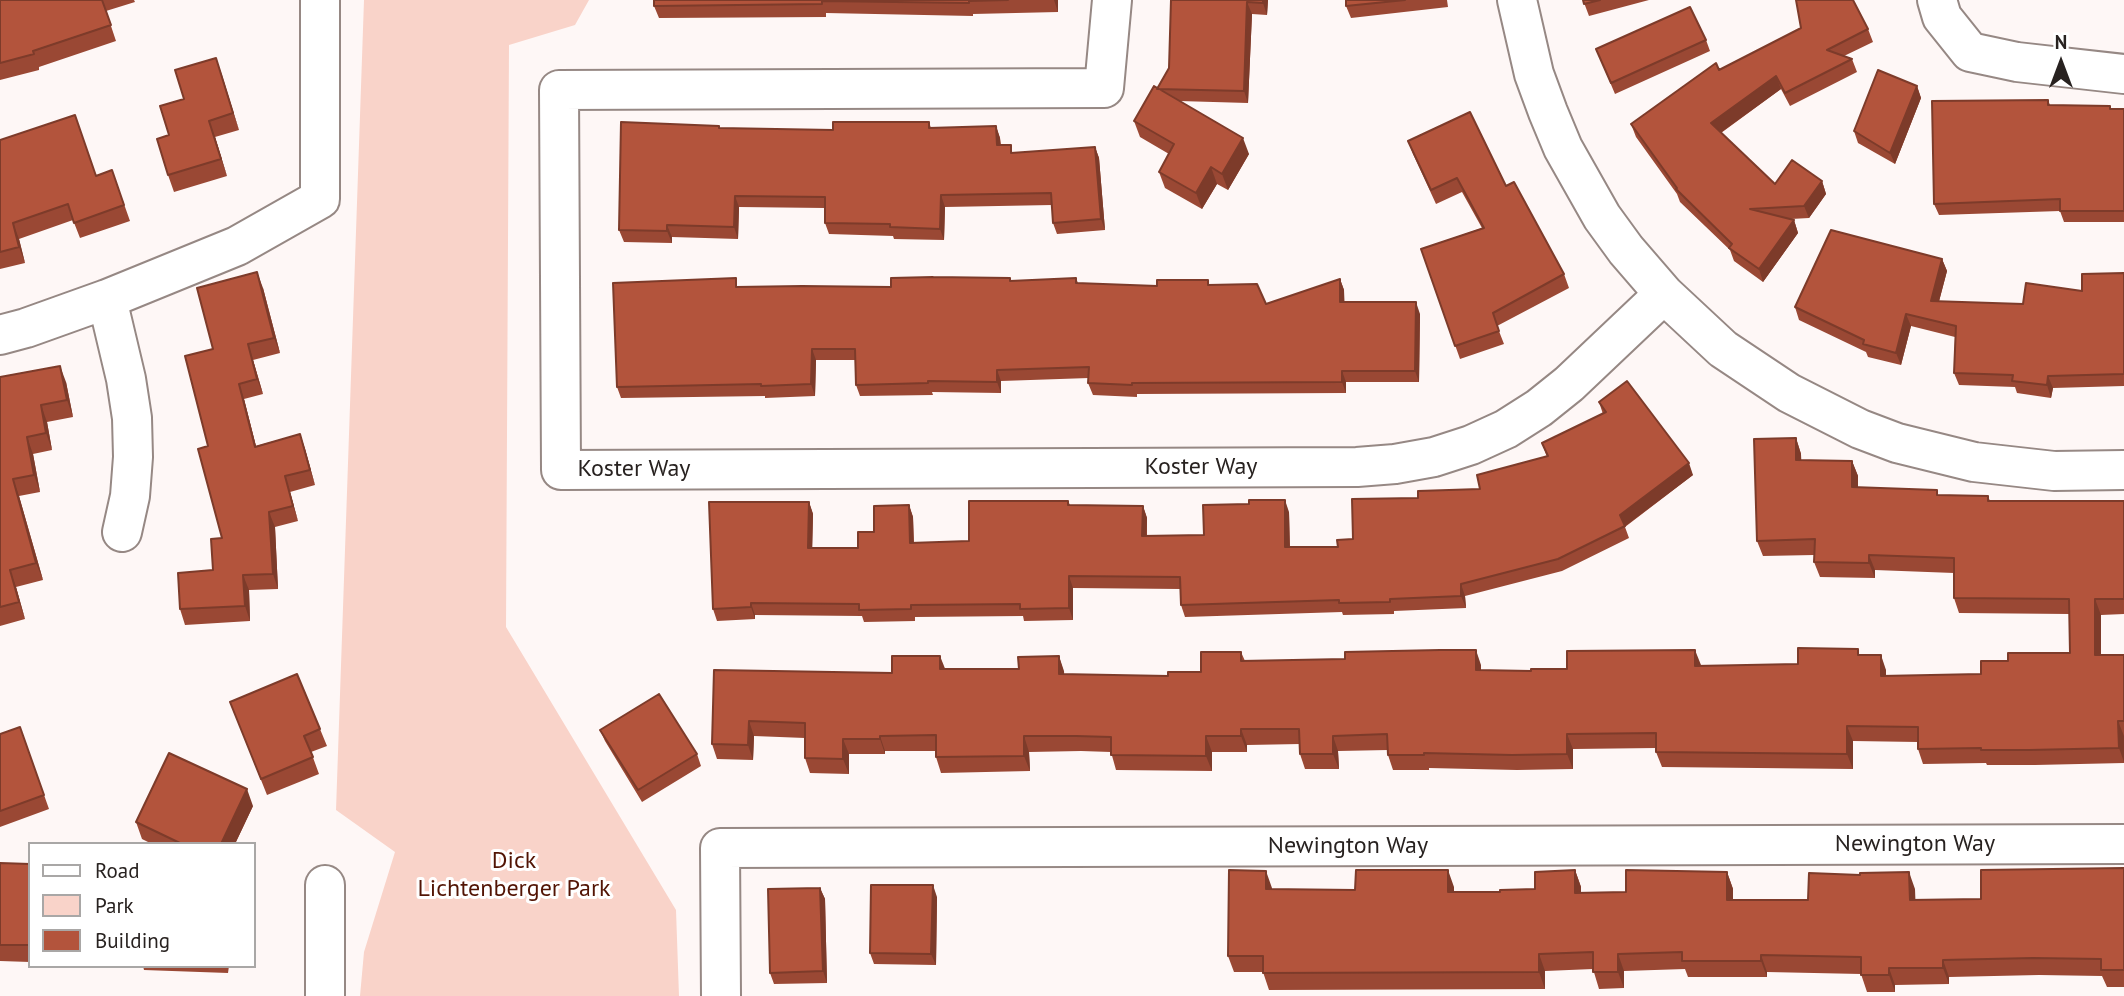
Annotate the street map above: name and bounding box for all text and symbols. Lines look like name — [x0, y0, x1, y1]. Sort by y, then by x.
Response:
north arrow — [2026, 28, 2096, 98]
text: N — [2055, 30, 2067, 54]
street label: Koster Way — [1144, 453, 1258, 481]
street label: Koster Way — [577, 455, 691, 483]
street label: Newington Way — [1835, 830, 1995, 858]
street label: Newington Way — [1268, 832, 1428, 860]
legend — [28, 842, 256, 968]
park label: Dick Lichtenberger Park — [417, 847, 611, 903]
text: Road — [95, 857, 139, 884]
text: Park — [95, 892, 134, 919]
text: Building — [95, 927, 170, 954]

